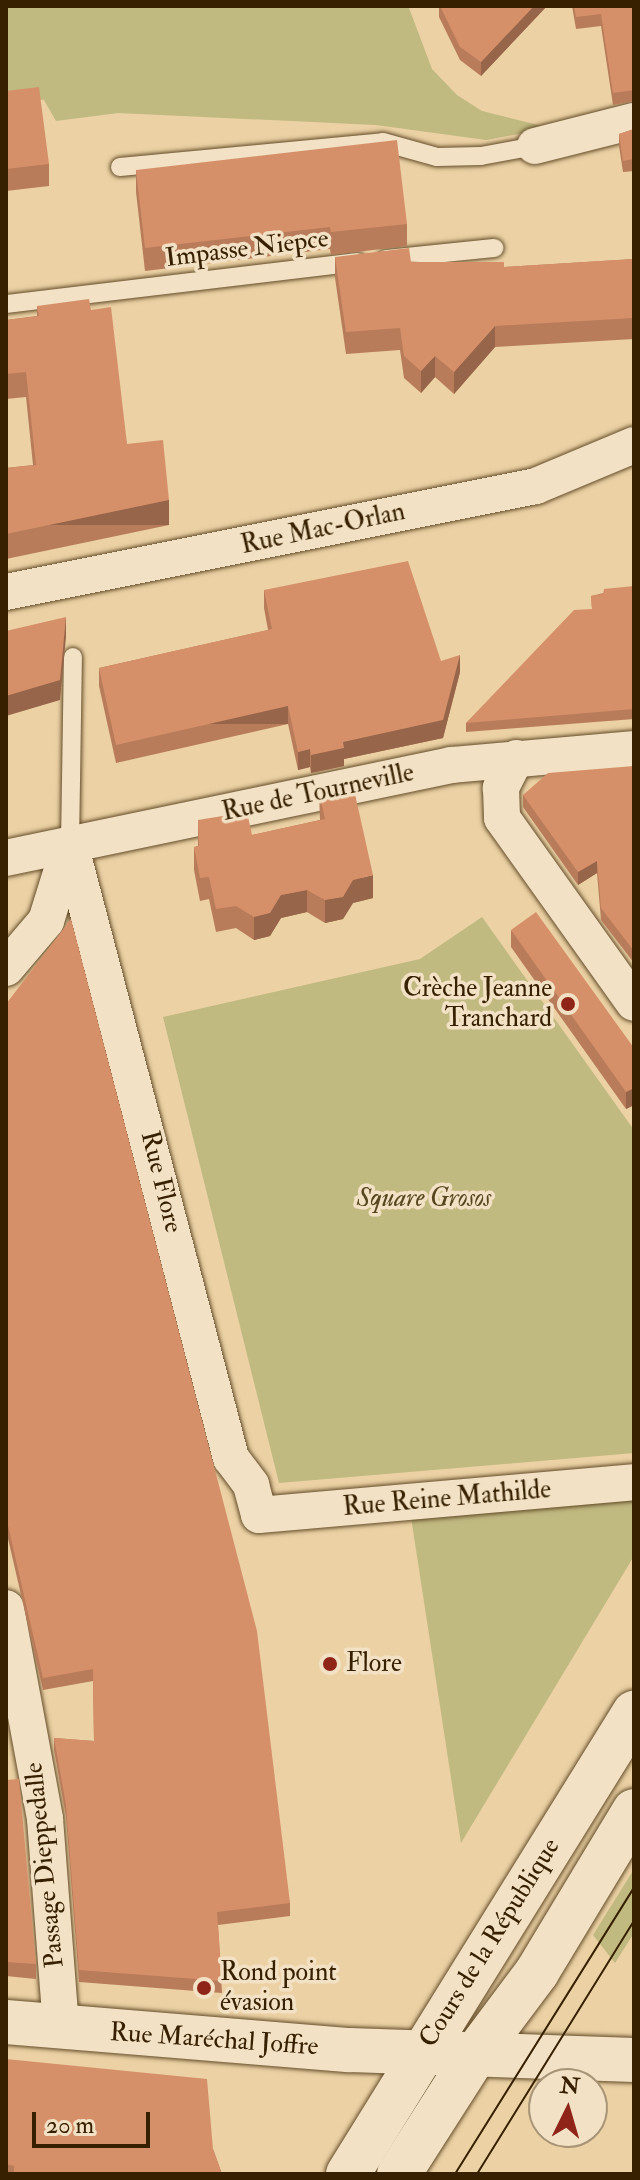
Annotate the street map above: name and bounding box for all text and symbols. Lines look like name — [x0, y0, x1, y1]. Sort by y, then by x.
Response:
street label: Impasse Niepce — [164, 224, 330, 274]
street label: Rue Mac-Orlan — [238, 496, 408, 562]
street label: Rue de Tourneville — [219, 757, 417, 829]
place label: Crèche Jeanne Tranchard — [403, 973, 552, 1034]
marker: Crèche Jeanne Tranchard — [559, 995, 577, 1013]
street label: Rue Flore — [133, 1128, 189, 1236]
park label: Square Grosos — [357, 1183, 491, 1215]
street label: Rue Reine Mathilde — [342, 1474, 552, 1524]
place label: Flore — [346, 1648, 402, 1680]
marker: Flore — [321, 1655, 339, 1673]
street label: Passage Dieppedalle — [19, 1761, 71, 1969]
street label: Cours de la République — [413, 1833, 567, 2053]
place label: Rond point évasion — [220, 1957, 337, 2018]
marker: Rond point évasion — [195, 1979, 213, 1997]
street label: Rue Maréchal Joffre — [109, 2017, 319, 2063]
north arrow — [528, 2068, 608, 2148]
text: N — [559, 2071, 581, 2101]
scale bar — [36, 2096, 154, 2146]
text: 20 m — [46, 2110, 94, 2141]

